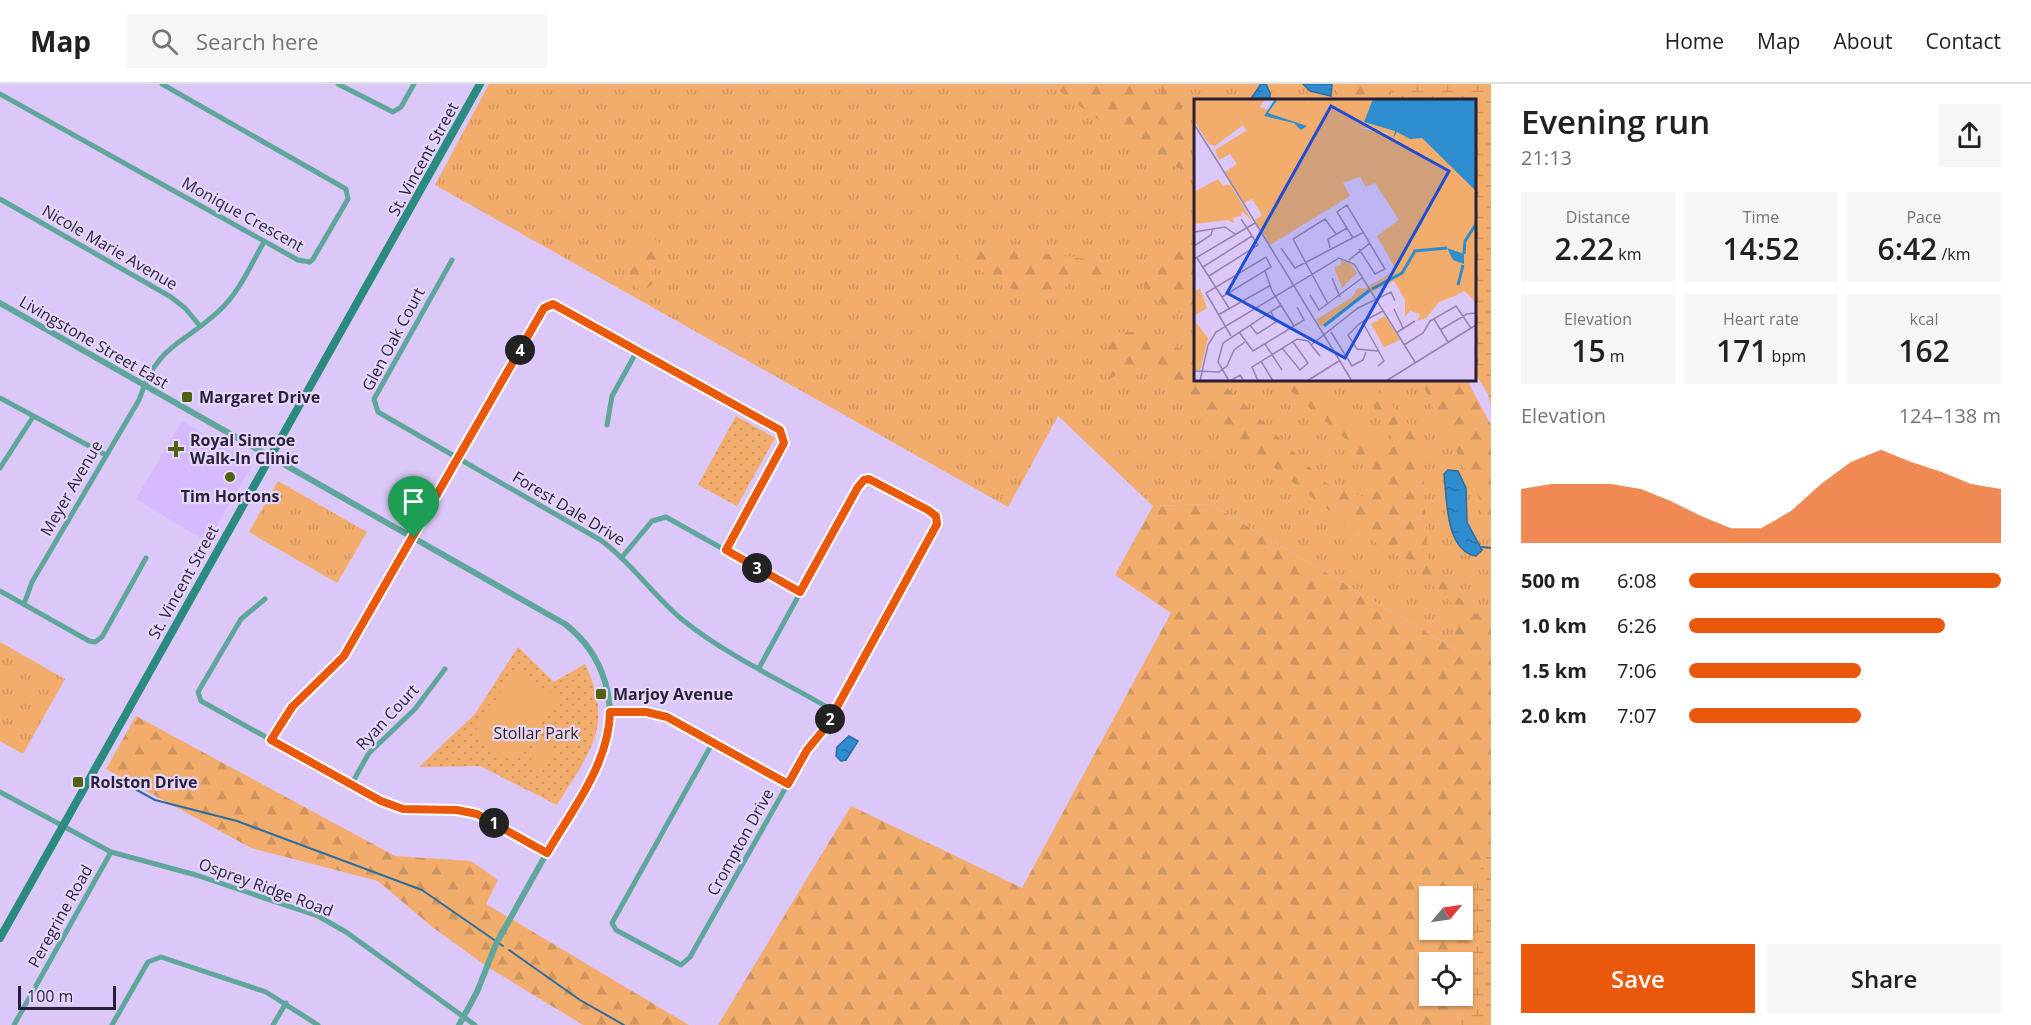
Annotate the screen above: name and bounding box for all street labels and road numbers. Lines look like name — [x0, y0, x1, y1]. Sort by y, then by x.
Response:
street label: St. Vincent Street — [383, 98, 464, 220]
street label: Monique Crescent — [178, 171, 308, 257]
street label: Nicole Marie Avenue — [38, 199, 182, 295]
street label: Glen Oak Court — [356, 283, 430, 395]
street label: Livingstone Street East — [15, 290, 173, 394]
street label: Meyer Avenue — [35, 436, 107, 540]
street label: Forest Dale Drive — [509, 466, 629, 550]
street label: St. Vincent Street — [143, 521, 224, 643]
street label: Ryan Court — [351, 679, 423, 755]
street label: Crompton Drive — [701, 784, 779, 900]
street label: Osprey Ridge Road — [196, 853, 336, 921]
street label: Peregrine Road — [23, 861, 97, 971]

